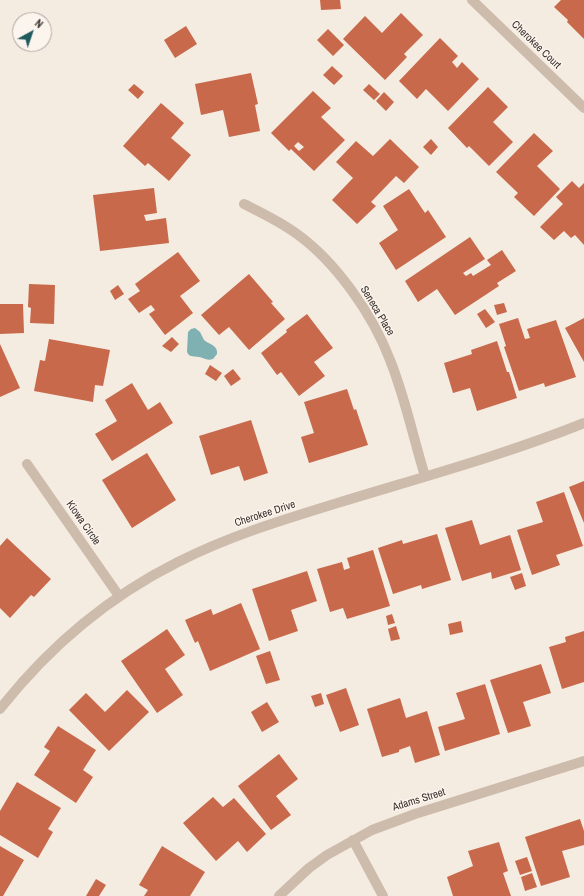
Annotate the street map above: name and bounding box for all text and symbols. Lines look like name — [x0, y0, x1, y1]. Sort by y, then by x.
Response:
north arrow — [12, 12, 52, 52]
text: N — [32, 16, 46, 31]
street label: Cherokee Court — [509, 18, 563, 72]
street label: Seneca Place — [357, 284, 397, 338]
street label: Kiowa Circle — [63, 498, 103, 548]
street label: Cherokee Drive — [233, 498, 297, 530]
street label: Adams Street — [391, 786, 447, 814]

